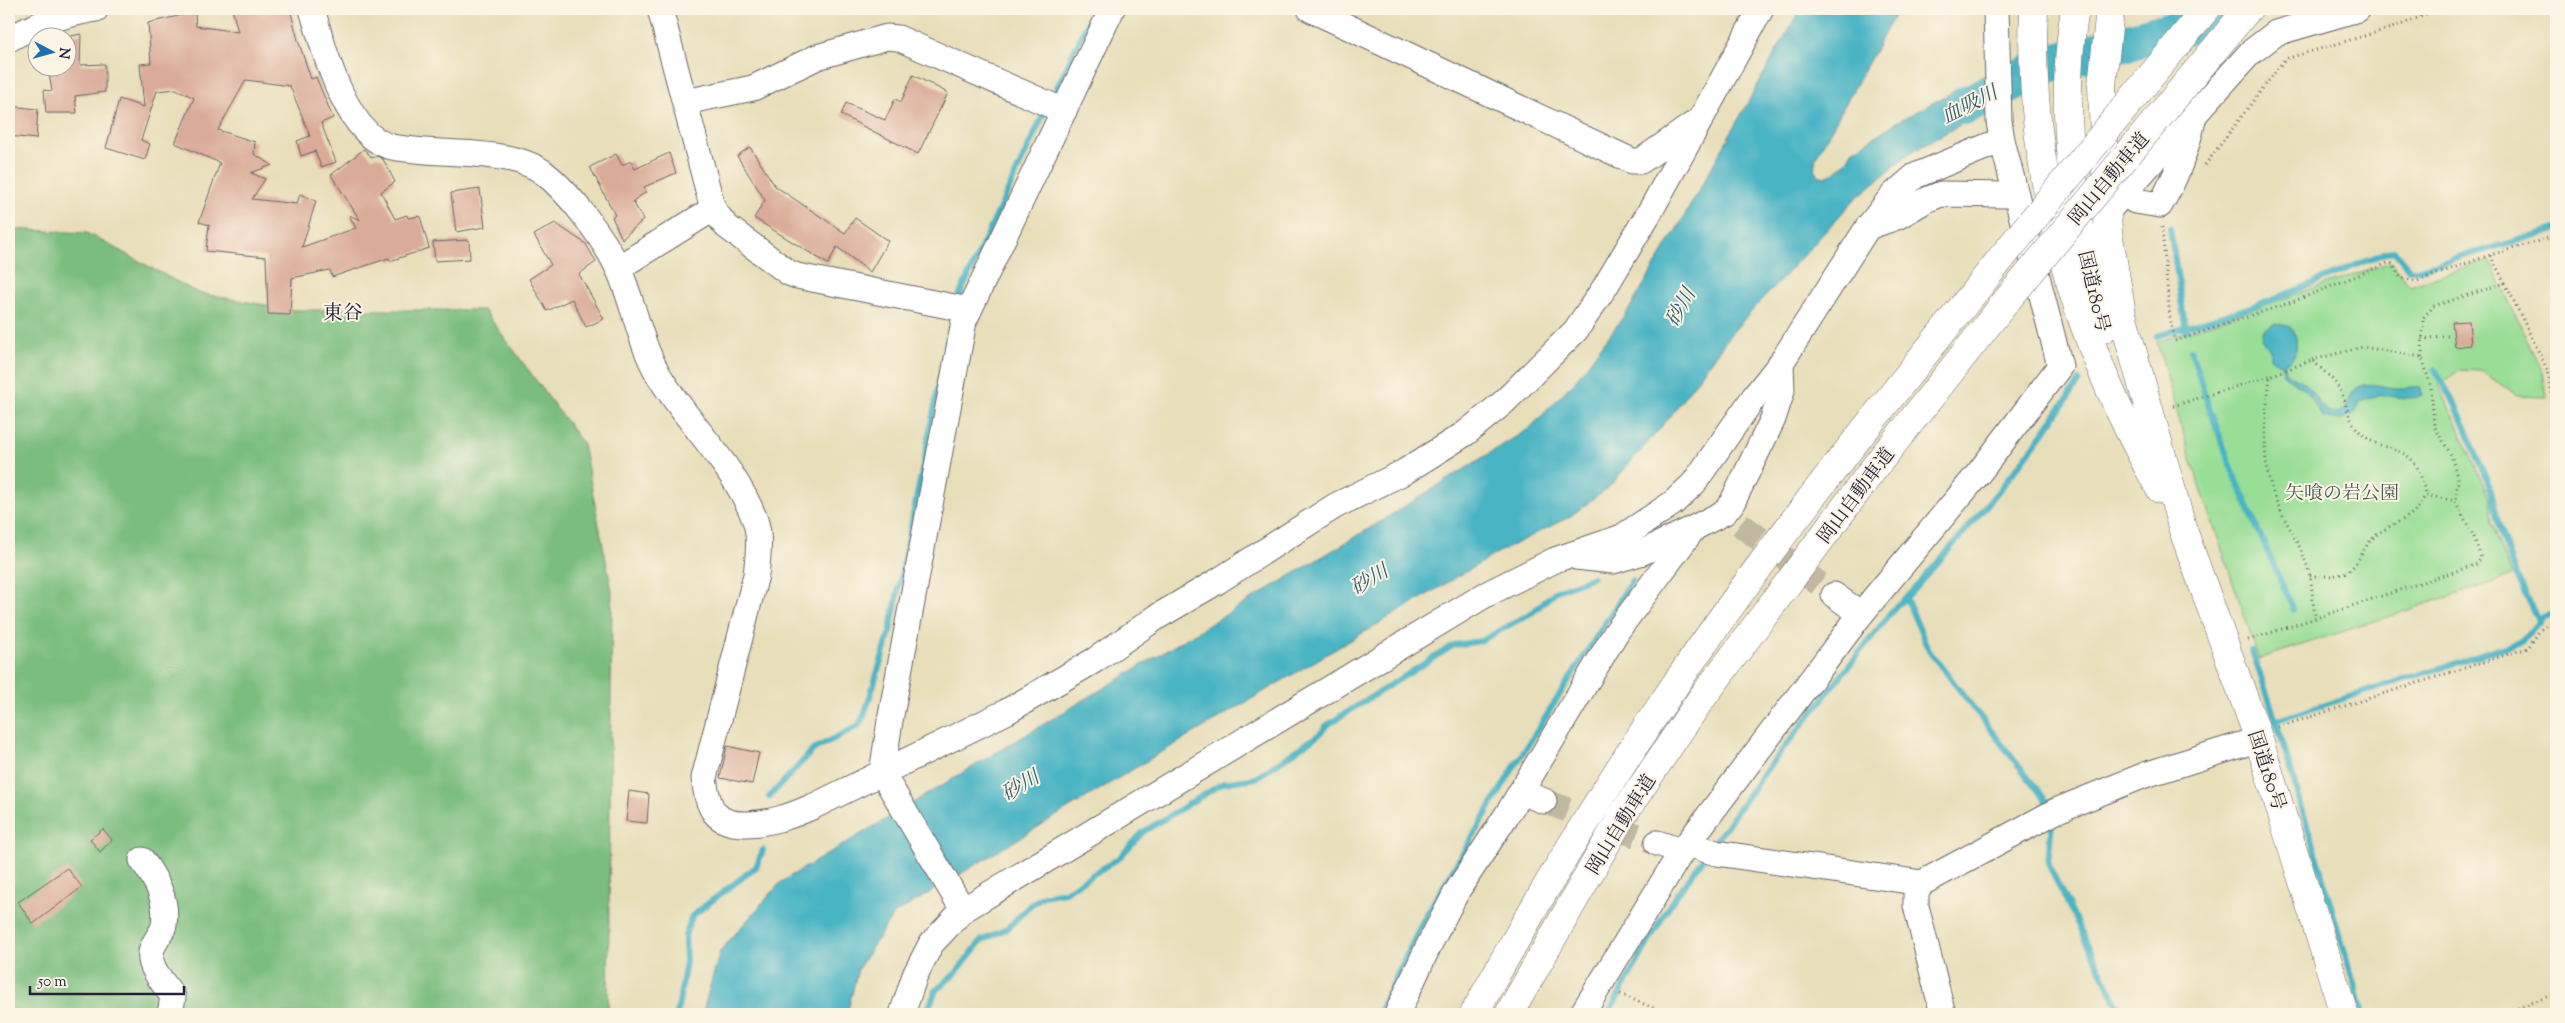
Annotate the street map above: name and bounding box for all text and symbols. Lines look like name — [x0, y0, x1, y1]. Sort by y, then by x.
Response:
north arrow — [28, 28, 78, 78]
text: N — [52, 47, 73, 60]
water label: 血吸川 — [1937, 79, 2005, 133]
street label: 岡山自動車道 — [2063, 127, 2157, 232]
street label: 国道180号 — [2070, 248, 2115, 335]
water label: 砂川 — [1660, 282, 1706, 333]
district label: 東谷 — [323, 300, 363, 329]
street label: 岡山自動車道 — [1812, 443, 1902, 550]
park label: 矢喰の岩公園 — [2285, 481, 2399, 508]
water label: 砂川 — [1346, 557, 1397, 604]
street label: 国道180号 — [2240, 727, 2291, 814]
water label: 砂川 — [997, 763, 1048, 810]
street label: 岡山自動車道 — [1580, 770, 1664, 881]
scale bar — [30, 963, 184, 995]
text: 50 m — [37, 972, 67, 993]

